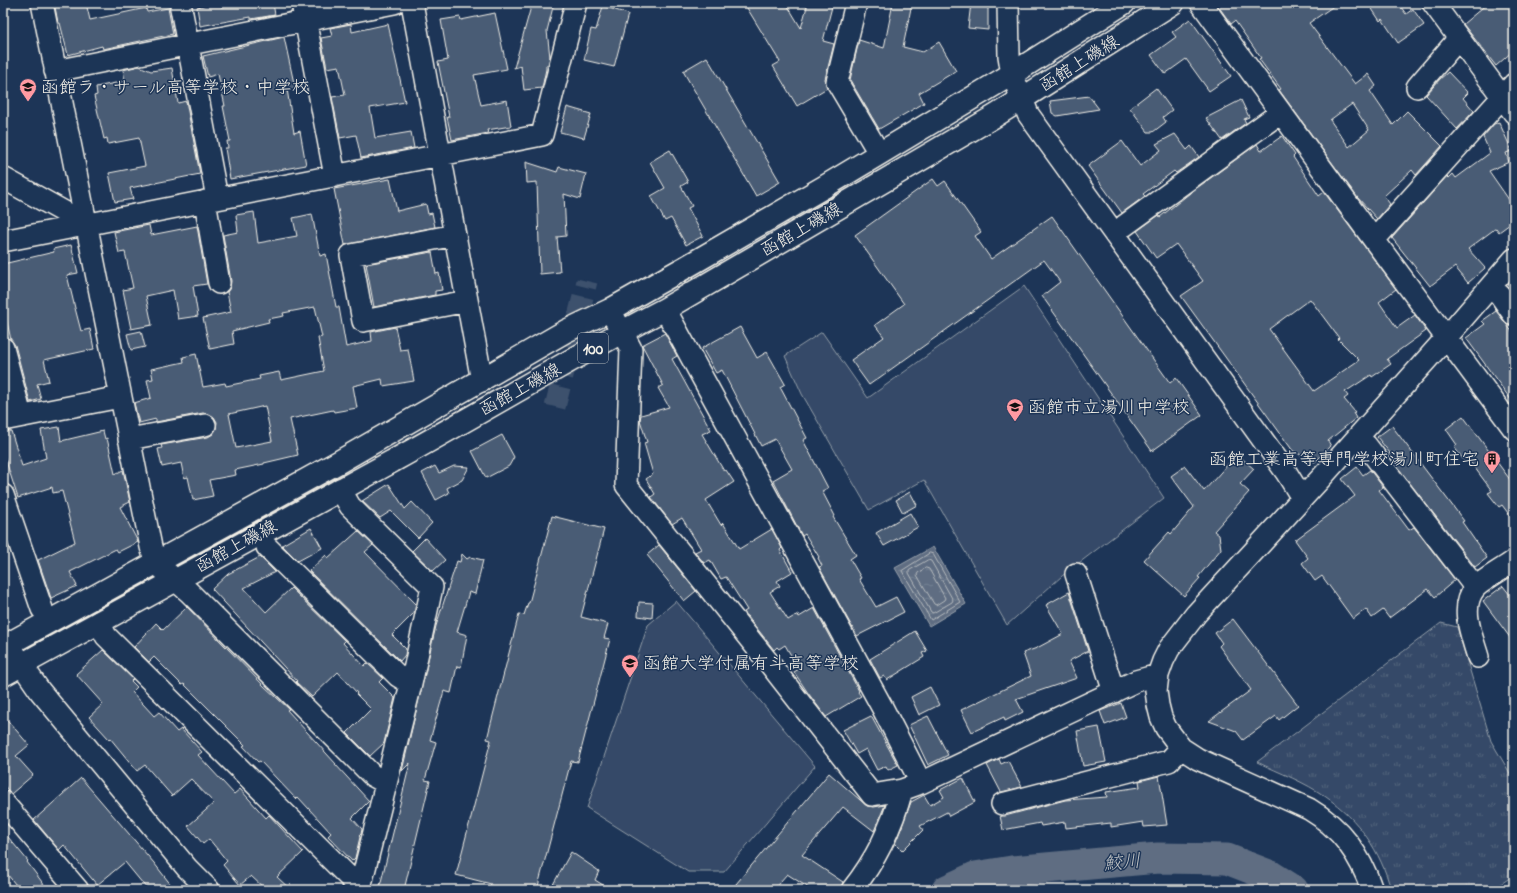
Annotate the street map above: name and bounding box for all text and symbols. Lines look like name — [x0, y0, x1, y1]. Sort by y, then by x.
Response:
street label: 函館上磯線 — [1035, 30, 1125, 100]
place label: 函館ラ・サール高等学校・中学校 — [41, 76, 310, 102]
school or university icon: 函館ラ・サール高等学校・中学校 — [18, 77, 38, 102]
street label: 函館上磯線 — [757, 197, 847, 264]
road number: 100 — [578, 333, 608, 363]
street label: 函館上磯線 — [475, 358, 567, 424]
place label: 函館市立湯川中学校 — [1028, 396, 1190, 422]
school or university icon: 函館市立湯川中学校 — [1005, 397, 1025, 422]
place label: 函館工業高等専門学校湯川町住宅 — [1209, 448, 1479, 474]
building icon: 函館工業高等専門学校湯川町住宅 — [1482, 449, 1502, 474]
street label: 函館上磯線 — [191, 515, 283, 581]
place label: 函館大学付属有斗高等学校 — [643, 652, 859, 678]
school or university icon: 函館大学付属有斗高等学校 — [620, 653, 640, 678]
water label: 鮫川 — [1102, 848, 1142, 879]

